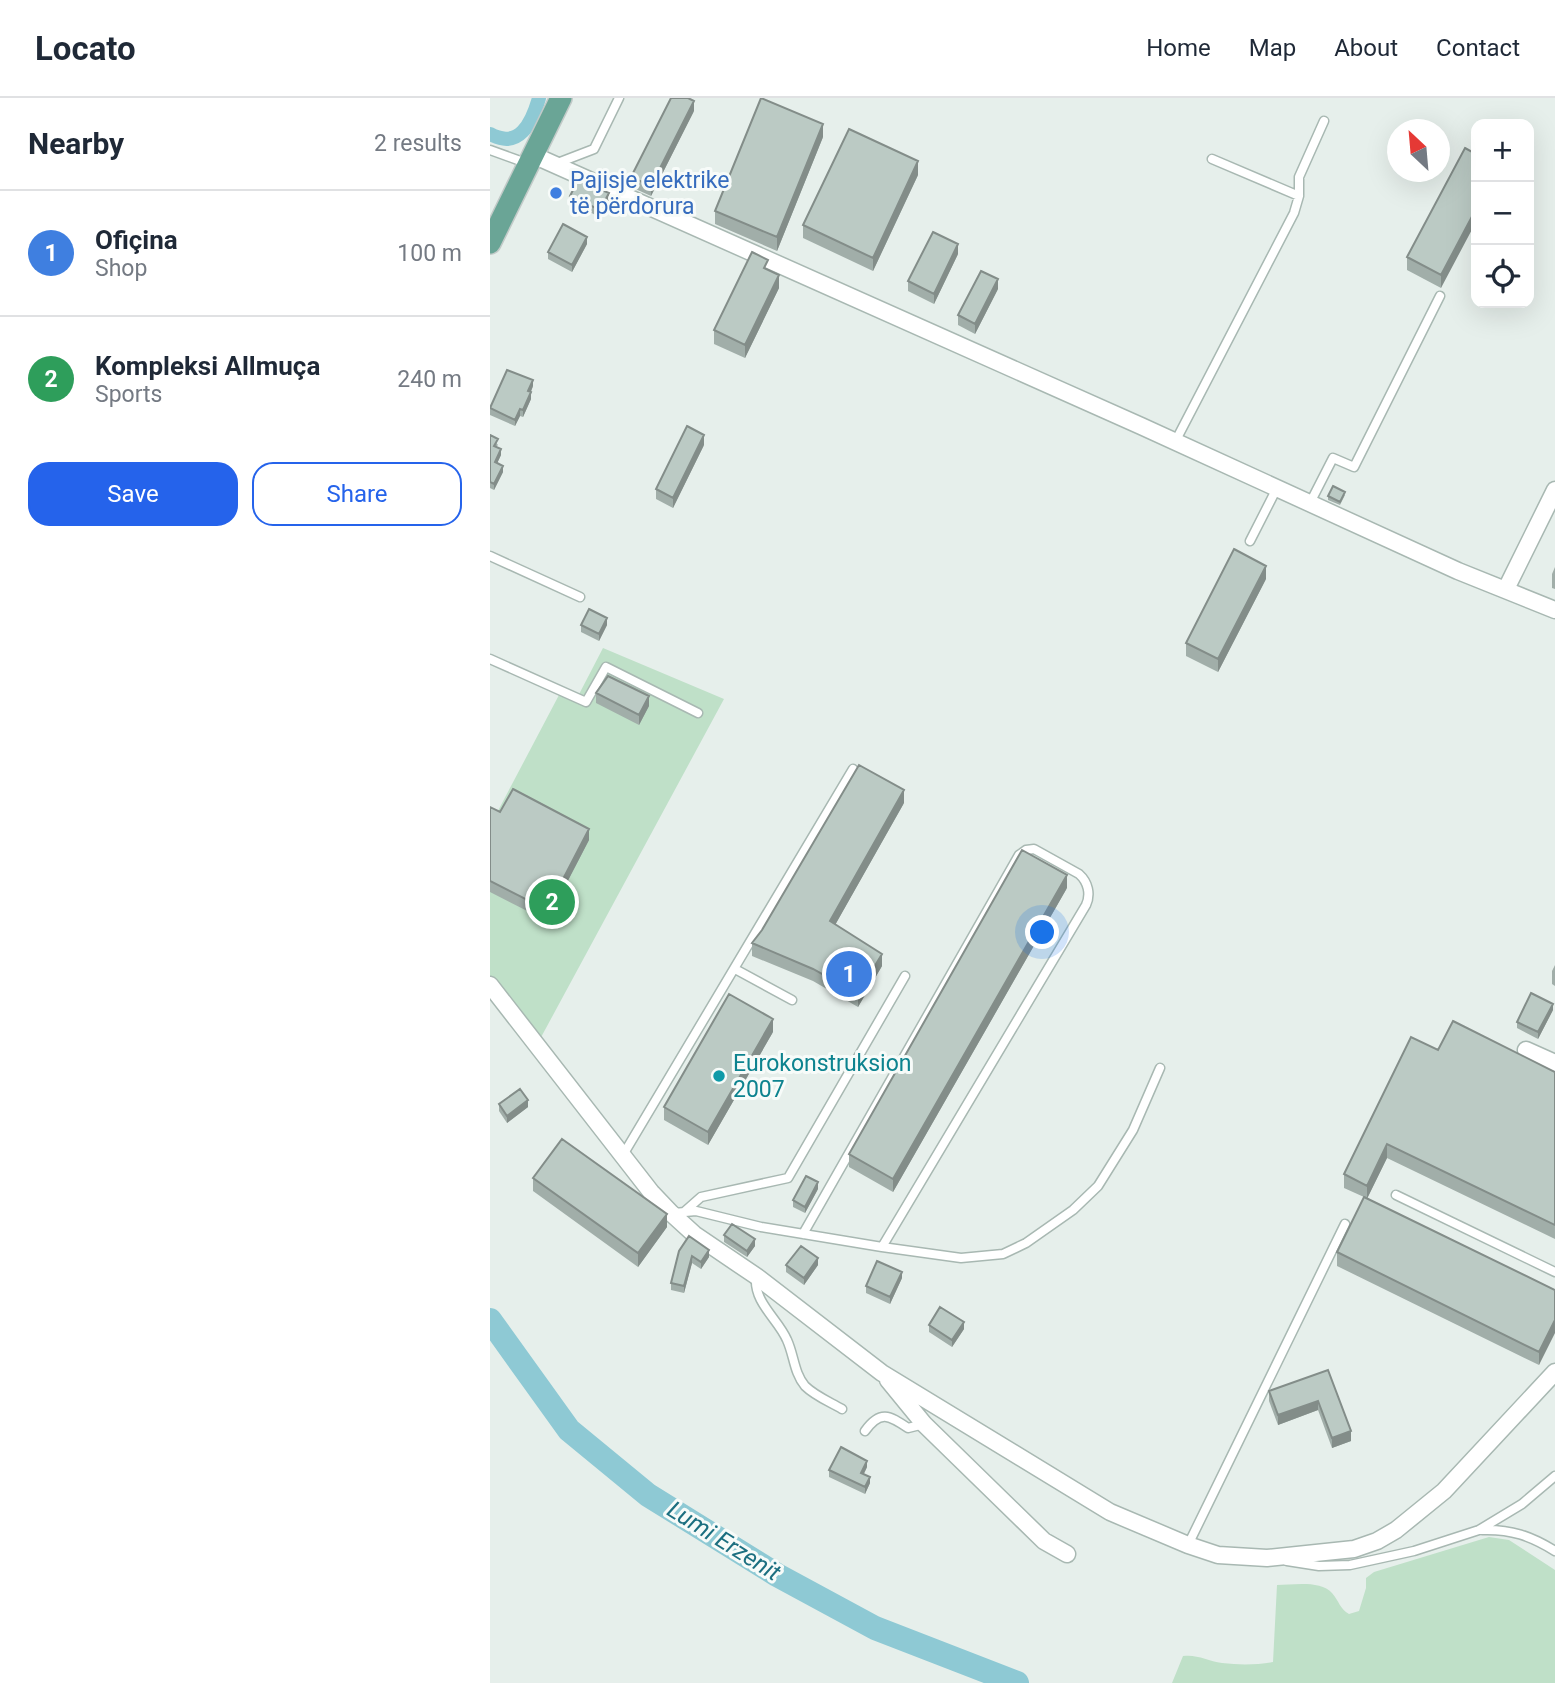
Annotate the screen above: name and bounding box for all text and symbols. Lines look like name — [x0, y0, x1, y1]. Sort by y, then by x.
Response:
text: Locato — [35, 29, 136, 68]
text: Home — [1146, 34, 1211, 62]
text: Map — [1249, 34, 1296, 62]
text: About — [1334, 34, 1398, 62]
text: Contact — [1436, 34, 1520, 62]
north arrow — [1387, 119, 1450, 182]
map controls — [1471, 119, 1534, 308]
button: + — [1471, 119, 1534, 182]
text: Nearby — [28, 126, 124, 161]
text: 2 results — [374, 130, 462, 157]
place label: Pajisje elektrike të përdorura — [570, 167, 729, 220]
button: − — [1471, 182, 1534, 245]
marker: Pajisje elektrike të përdorura — [548, 185, 564, 201]
text: Ofiçina — [95, 225, 178, 255]
text: 1 — [44, 240, 58, 267]
text: 100 m — [397, 240, 462, 267]
button: locate — [1471, 245, 1534, 308]
text: Shop — [95, 255, 147, 282]
text: Kompleksi Allmuça — [95, 351, 320, 381]
text: 2 — [44, 366, 58, 393]
text: 240 m — [397, 366, 462, 393]
text: Sports — [95, 381, 162, 408]
button: Save — [28, 462, 238, 526]
button: Share — [252, 462, 462, 526]
pin: 2 — [529, 876, 575, 928]
your location — [1025, 915, 1059, 949]
pin: 1 — [826, 948, 872, 1000]
place label: Eurokonstruksion 2007 — [733, 1050, 912, 1103]
marker: Eurokonstruksion 2007 — [711, 1068, 727, 1084]
water label: Lumi Erzenit — [662, 1495, 786, 1587]

